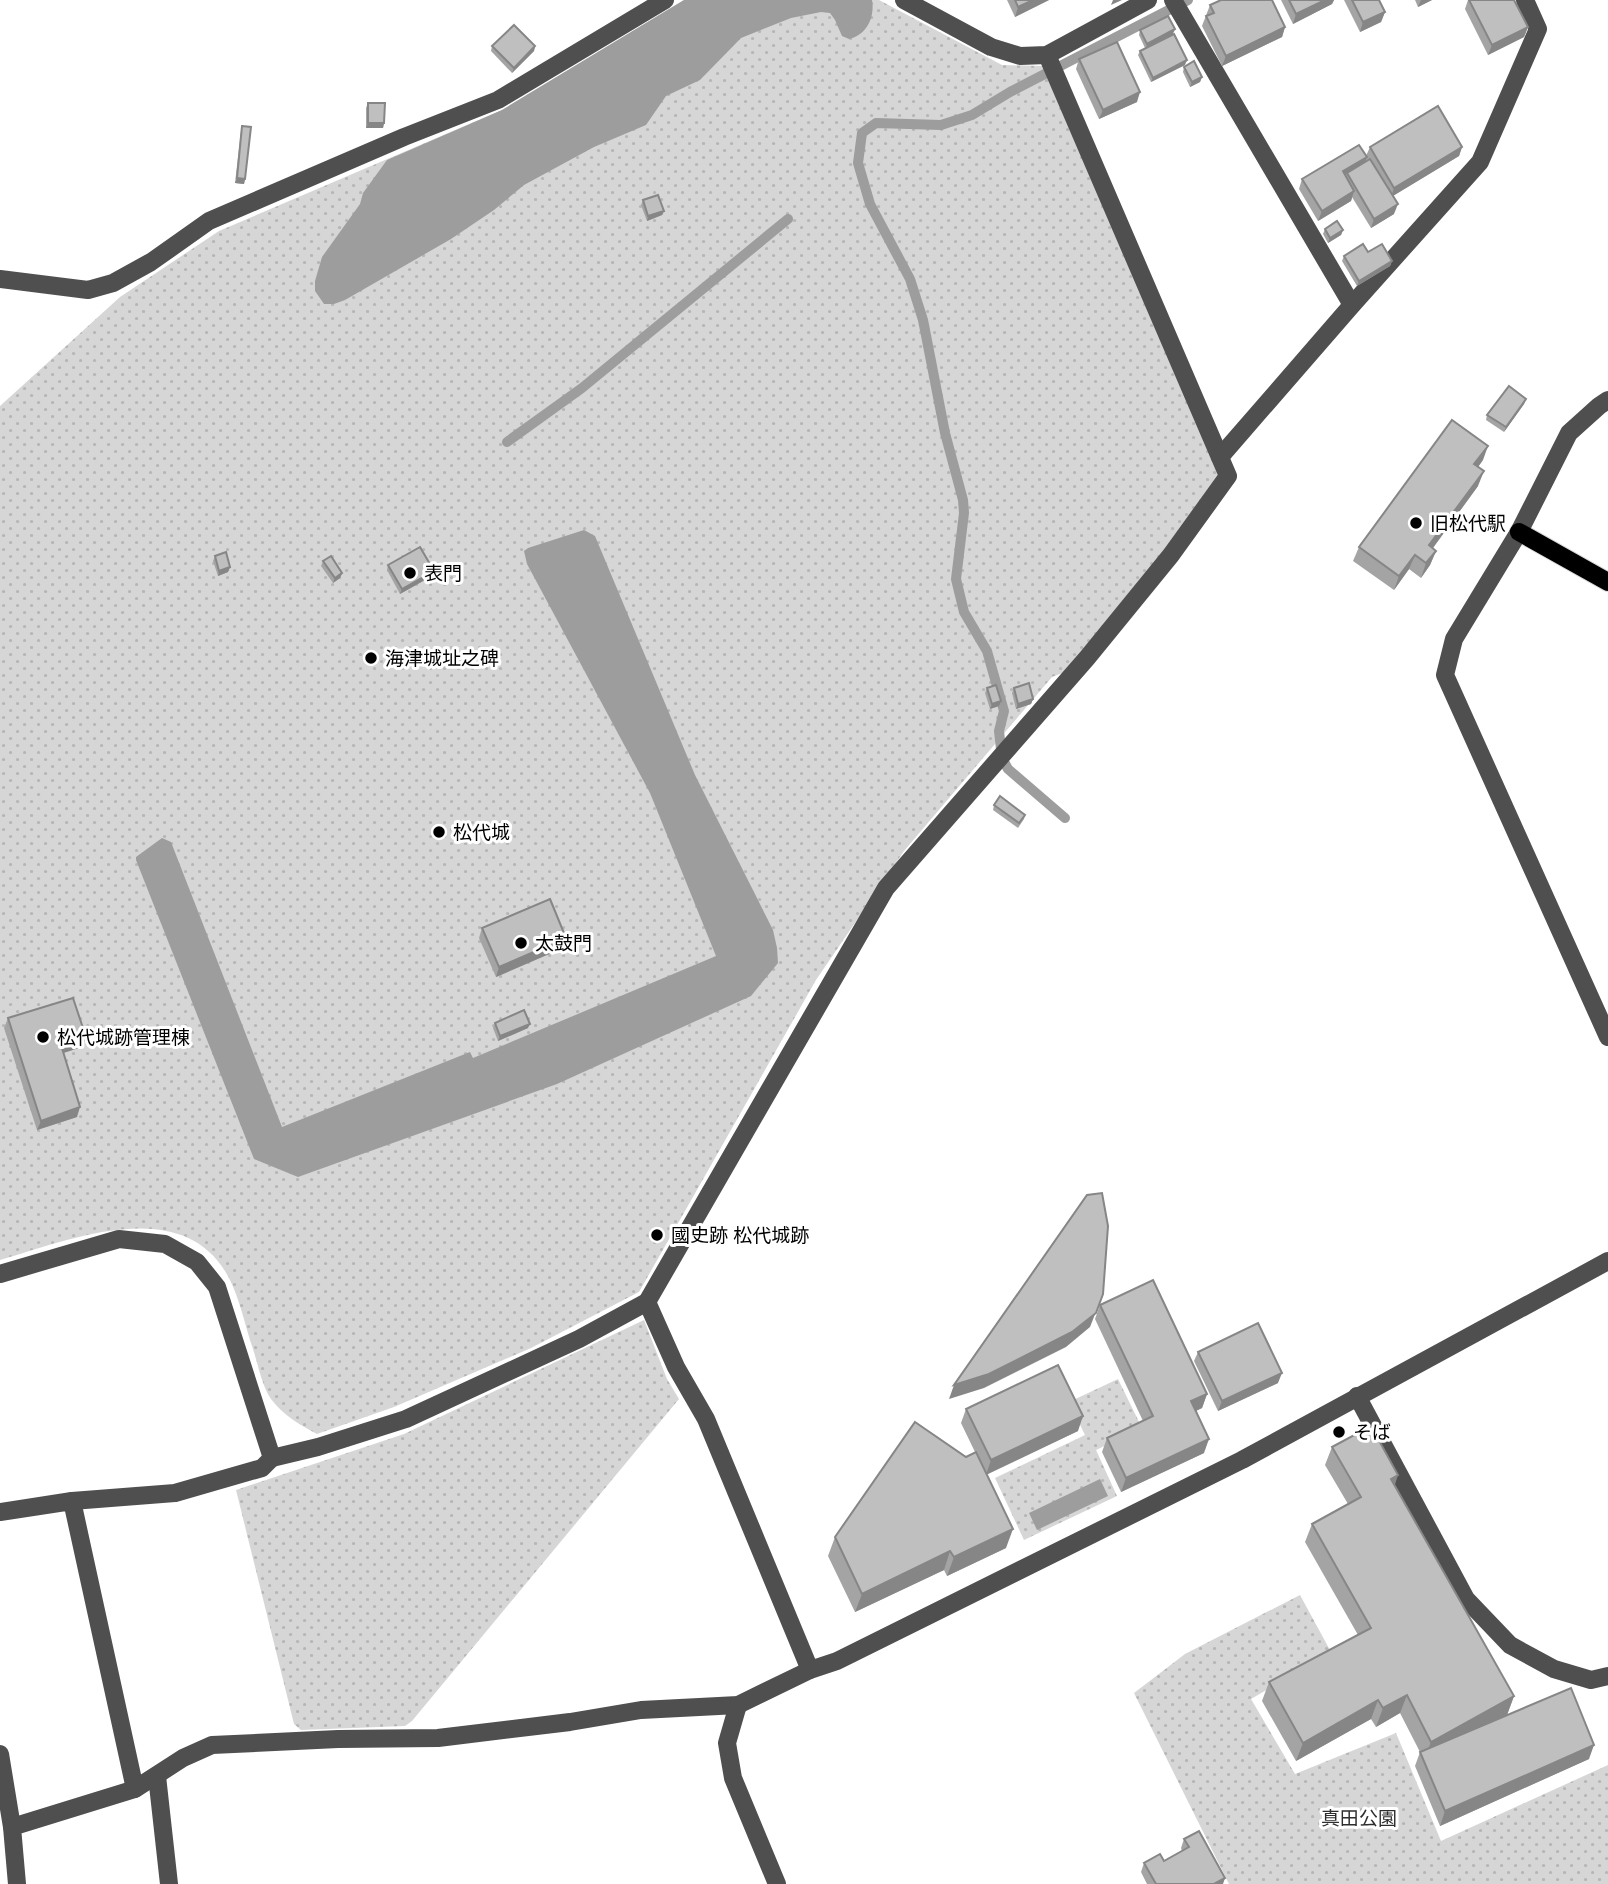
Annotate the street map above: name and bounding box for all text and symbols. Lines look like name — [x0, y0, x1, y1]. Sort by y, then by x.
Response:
place label: 旧松代駅 — [1430, 511, 1506, 535]
marker: 旧松代駅 — [1408, 515, 1424, 531]
place label: 表門 — [424, 561, 462, 585]
marker: 表門 — [402, 565, 418, 581]
place label: 海津城址之碑 — [385, 646, 499, 670]
marker: 海津城址之碑 — [363, 650, 379, 666]
place label: 松代城 — [453, 820, 510, 844]
marker: 松代城 — [431, 824, 447, 840]
place label: 太鼓門 — [535, 931, 592, 955]
marker: 太鼓門 — [513, 935, 529, 951]
place label: 松代城跡管理棟 — [57, 1025, 190, 1049]
marker: 松代城跡管理棟 — [35, 1029, 51, 1045]
place label: 國史跡 松代城跡 — [671, 1223, 809, 1247]
marker: 國史跡 松代城跡 — [649, 1227, 665, 1243]
place label: そば — [1353, 1420, 1391, 1444]
marker: そば — [1331, 1424, 1347, 1440]
park label: 真田公園 — [1321, 1806, 1397, 1830]

